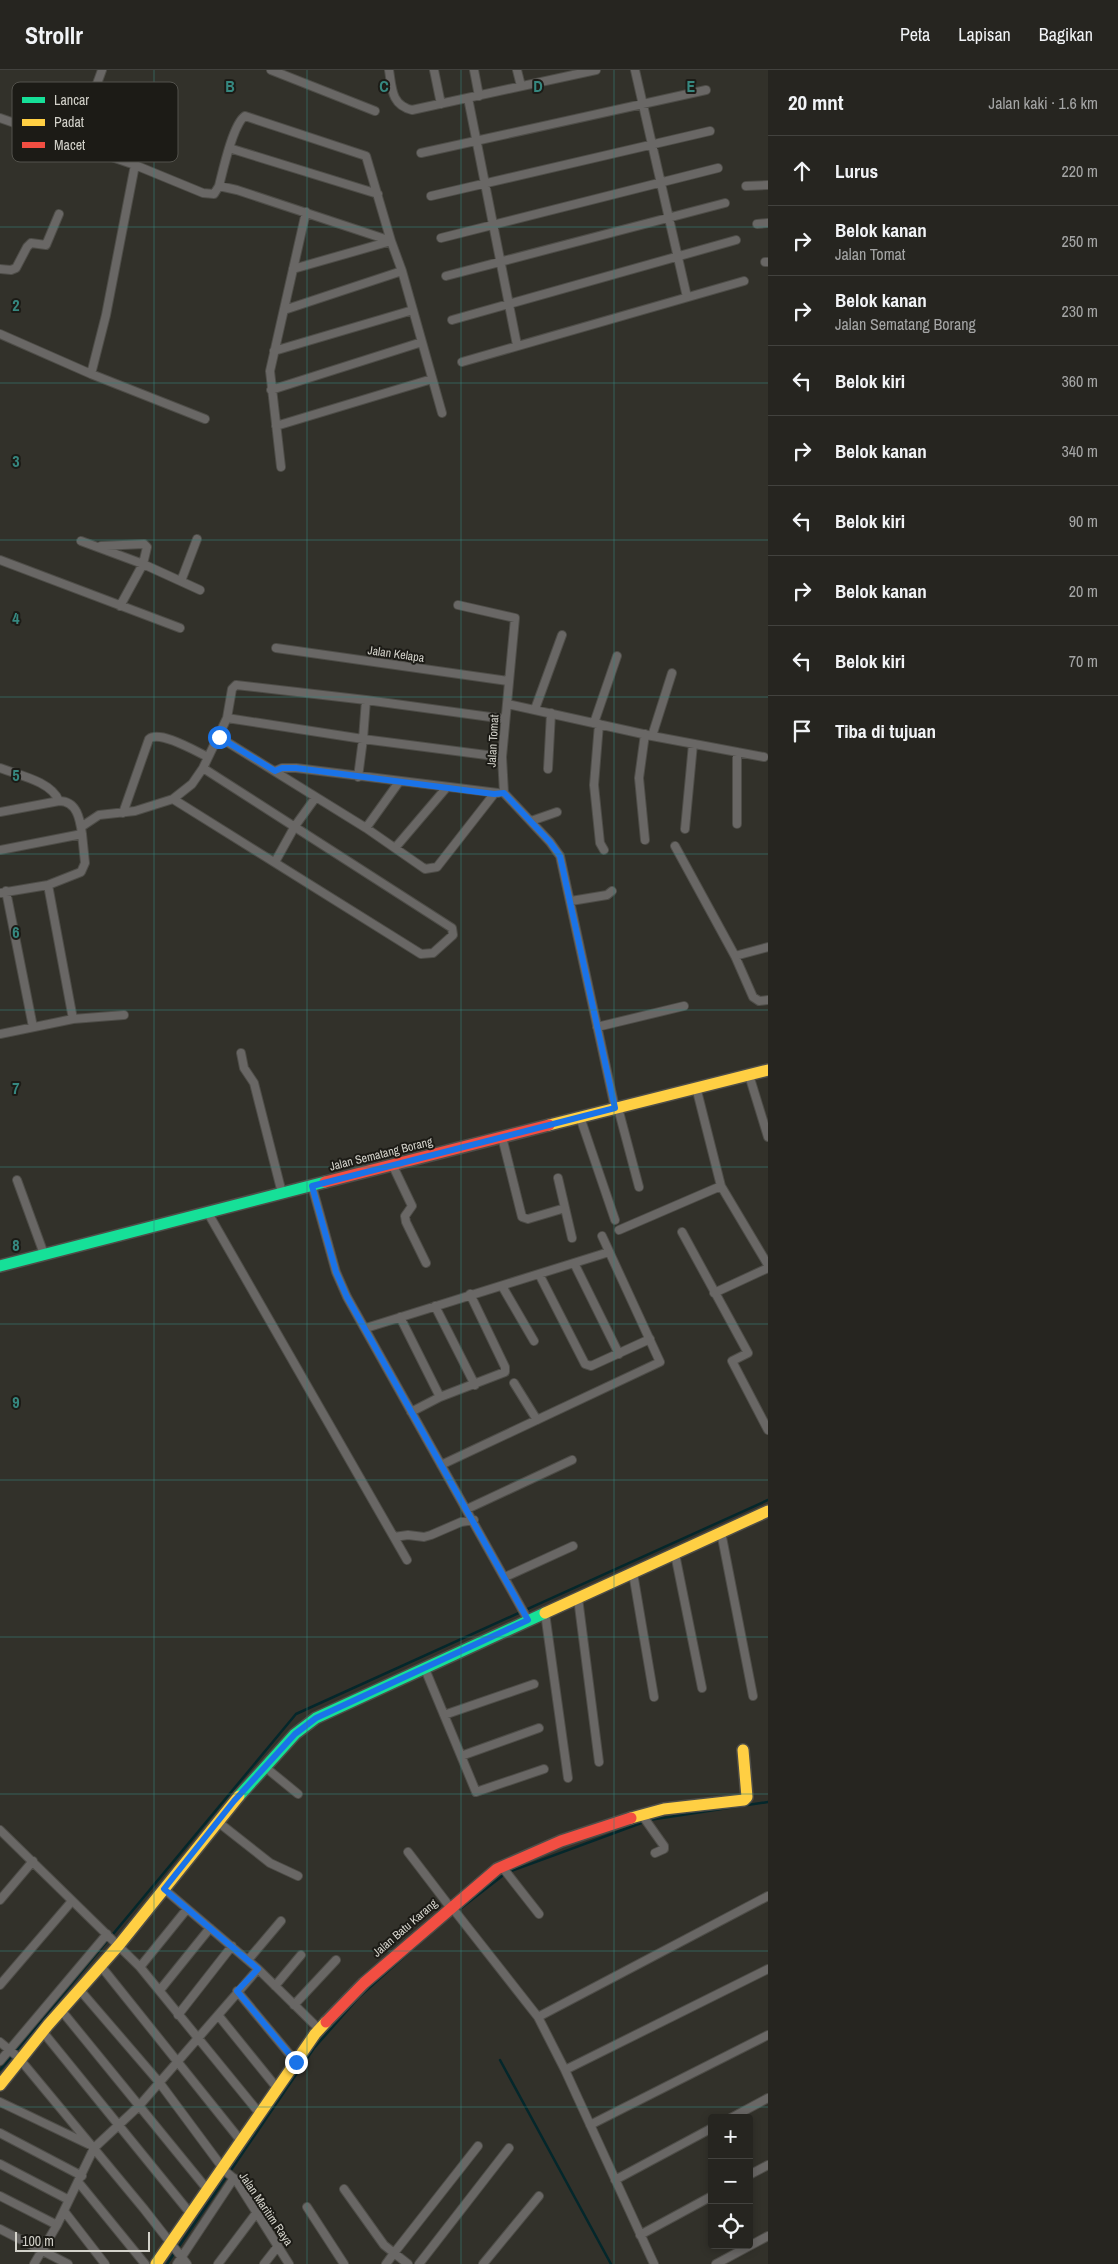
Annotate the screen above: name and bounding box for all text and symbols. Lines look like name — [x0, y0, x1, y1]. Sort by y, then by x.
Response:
text: Strollr — [25, 19, 83, 51]
text: Peta — [900, 22, 930, 47]
text: Lapisan — [958, 22, 1011, 47]
text: Bagikan — [1039, 22, 1093, 47]
text: B — [225, 75, 235, 97]
text: C — [379, 75, 389, 97]
text: D — [533, 75, 543, 97]
text: E — [687, 75, 696, 97]
legend — [12, 82, 178, 162]
text: 20 mnt — [788, 88, 844, 117]
text: Lancar — [54, 91, 89, 109]
text: Jalan kaki · 1.6 km — [989, 92, 1098, 114]
text: Padat — [54, 113, 84, 131]
text: Macet — [54, 136, 85, 154]
icon: ahead — [788, 157, 816, 185]
text: Lurus — [835, 158, 878, 184]
text: 220 m — [1062, 160, 1098, 182]
text: Belok kanan — [835, 217, 927, 243]
icon: right — [788, 227, 816, 255]
text: 250 m — [1062, 230, 1098, 252]
text: Jalan Tomat — [835, 243, 906, 265]
text: Belok kanan — [835, 287, 927, 313]
text: 2 — [12, 294, 20, 316]
icon: right — [788, 297, 816, 325]
text: 230 m — [1062, 300, 1098, 322]
text: Jalan Sematang Borang — [835, 313, 976, 335]
icon: left — [788, 367, 816, 395]
text: Belok kiri — [835, 368, 905, 394]
text: 360 m — [1062, 370, 1098, 392]
icon: right — [788, 437, 816, 465]
text: Belok kanan — [835, 438, 927, 464]
text: 340 m — [1062, 440, 1098, 462]
text: 3 — [12, 450, 20, 472]
icon: left — [788, 507, 816, 535]
text: Belok kiri — [835, 508, 905, 534]
text: 90 m — [1069, 510, 1098, 532]
icon: right — [788, 577, 816, 605]
text: Belok kanan — [835, 578, 927, 604]
text: 20 m — [1069, 580, 1098, 602]
text: 4 — [12, 607, 20, 629]
street label: Jalan Kelapa — [367, 642, 426, 666]
icon: left — [788, 647, 816, 675]
text: Belok kiri — [835, 648, 905, 674]
text: 70 m — [1069, 650, 1098, 672]
street label: Jalan Tomat — [484, 714, 502, 768]
icon: arrive — [788, 717, 816, 745]
text: Tiba di tujuan — [835, 718, 936, 744]
route start — [208, 726, 231, 749]
text: 5 — [12, 764, 20, 786]
text: 6 — [12, 921, 20, 943]
text: 7 — [12, 1077, 20, 1099]
street label: Jalan Sematang Borang — [328, 1133, 435, 1175]
text: 8 — [12, 1234, 20, 1256]
text: 9 — [12, 1391, 20, 1413]
street label: Jalan Batu Karang — [369, 1895, 441, 1961]
route end — [285, 2051, 308, 2074]
map controls — [708, 2114, 753, 2249]
button: + — [708, 2114, 753, 2159]
button: − — [708, 2159, 753, 2204]
street label: Jalan Maritim Raya — [236, 2169, 297, 2249]
button: locate — [708, 2204, 753, 2249]
scale bar — [15, 2229, 150, 2252]
text: 100 m — [22, 2232, 54, 2250]

